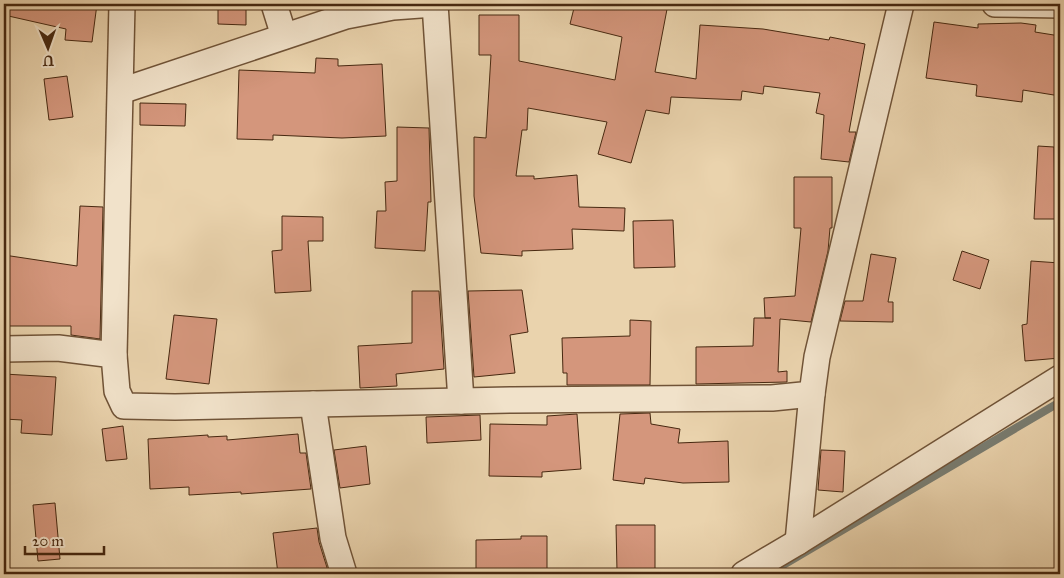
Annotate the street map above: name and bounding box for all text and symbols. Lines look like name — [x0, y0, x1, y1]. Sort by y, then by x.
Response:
north arrow — [22, 22, 72, 72]
text: U — [42, 52, 54, 69]
scale bar — [25, 523, 104, 555]
text: 20 m — [32, 532, 64, 550]

